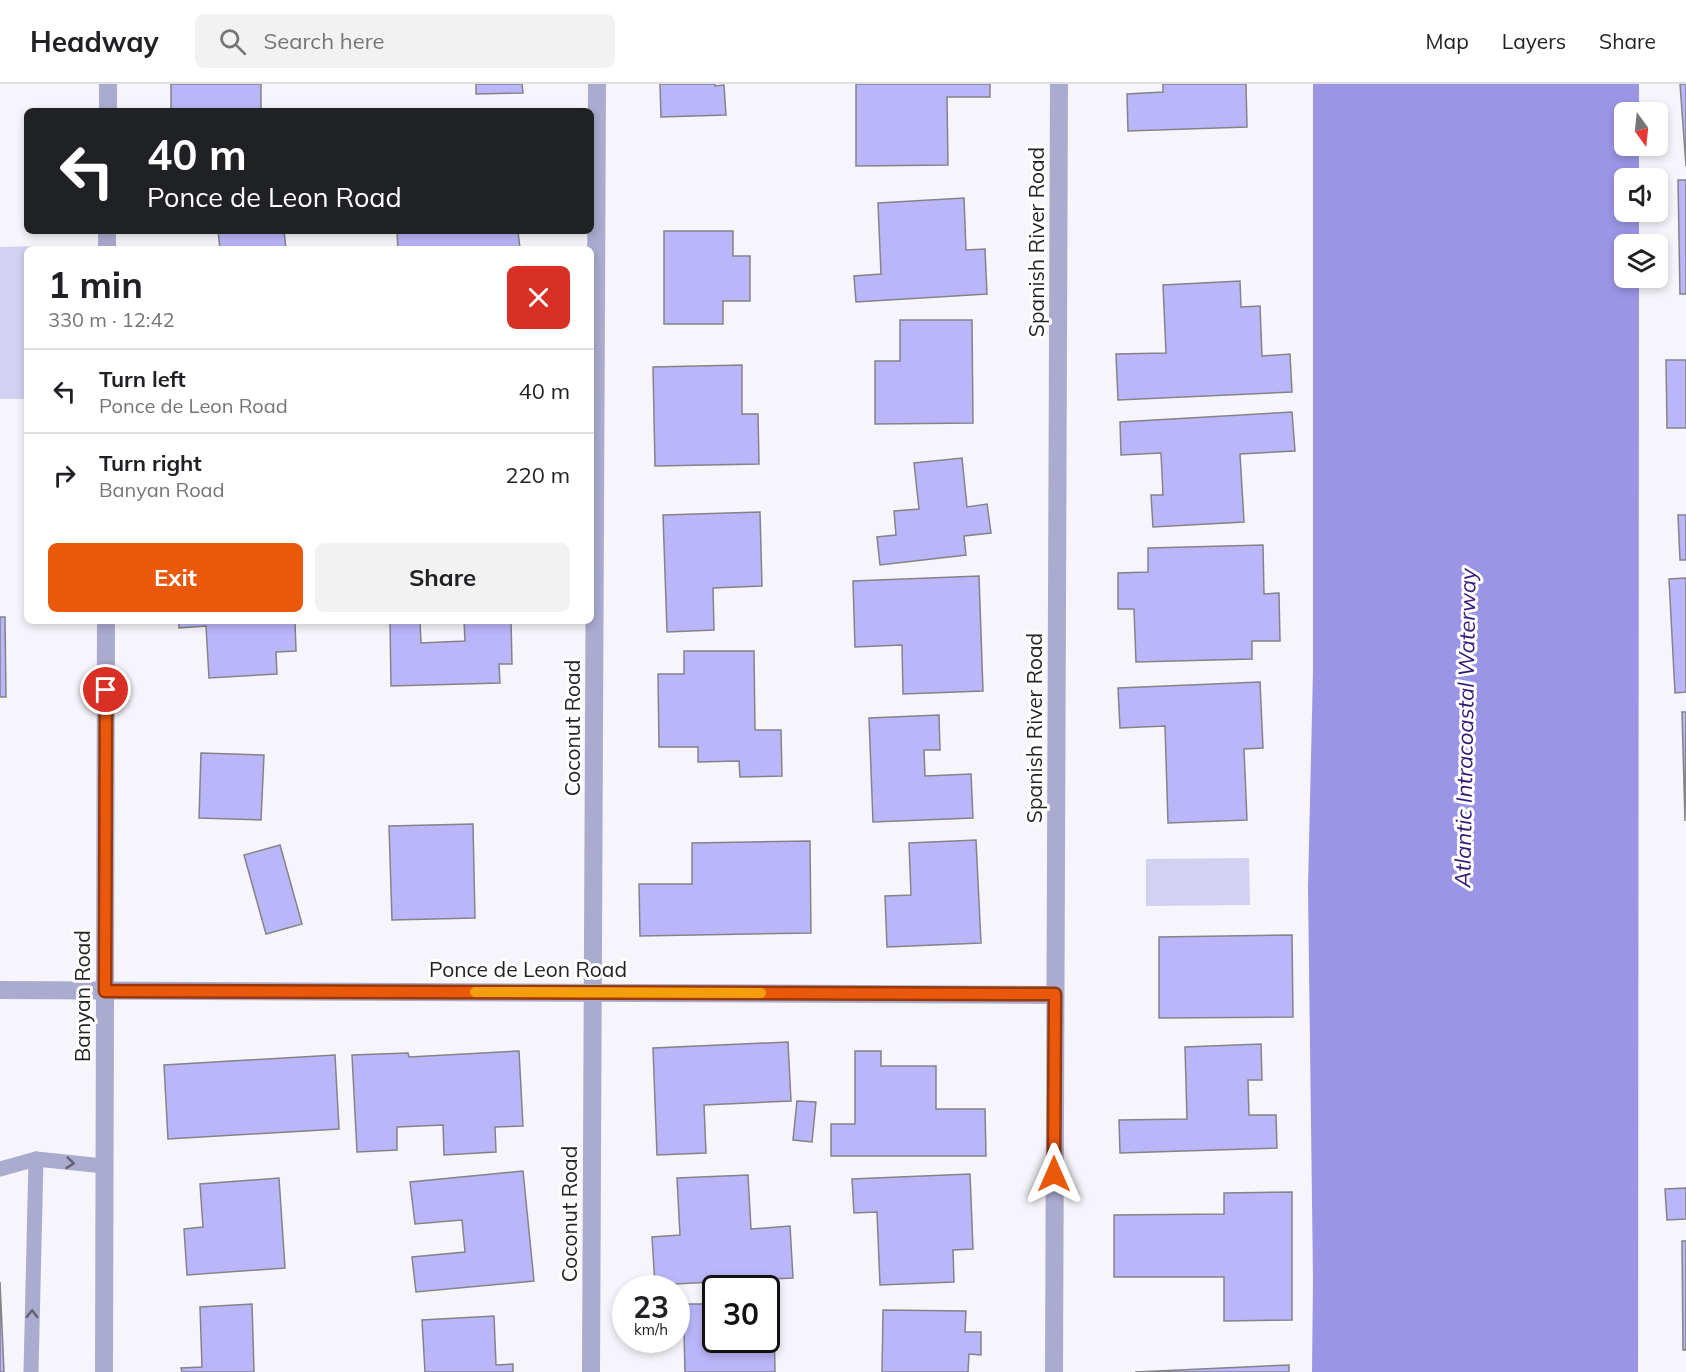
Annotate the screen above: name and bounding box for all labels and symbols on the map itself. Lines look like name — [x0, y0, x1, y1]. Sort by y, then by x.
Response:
north arrow — [1614, 102, 1668, 156]
street label: Spanish River Road — [1023, 147, 1049, 337]
water label: Atlantic Intracoastal Waterway — [1448, 567, 1482, 889]
street label: Spanish River Road — [1021, 633, 1047, 823]
street label: Coconut Road — [559, 660, 585, 796]
pin — [80, 664, 131, 715]
street label: Banyan Road — [69, 930, 95, 1062]
street label: Ponce de Leon Road — [429, 956, 627, 982]
position arrow — [1022, 1142, 1086, 1206]
street label: Coconut Road — [556, 1146, 582, 1282]
one-way arrow — [65, 1156, 74, 1169]
speed limit sign: 30 — [702, 1275, 780, 1353]
one-way arrow — [26, 1309, 38, 1318]

